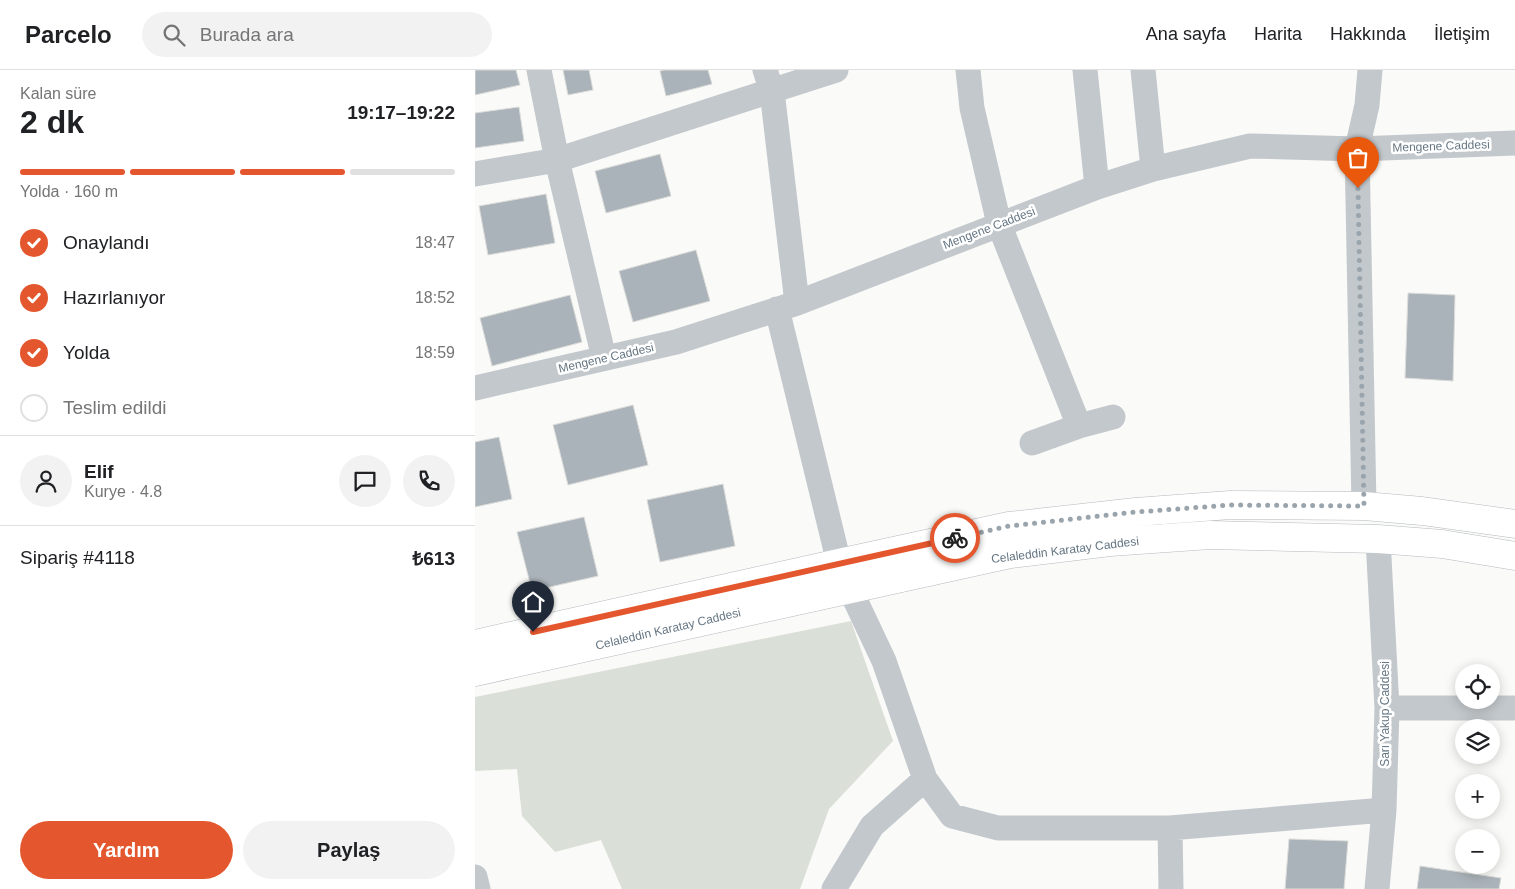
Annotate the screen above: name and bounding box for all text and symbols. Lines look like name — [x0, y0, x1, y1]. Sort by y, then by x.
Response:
search box — [142, 12, 492, 57]
text: Parcelo — [25, 21, 112, 48]
icon: search — [160, 21, 188, 49]
text: Burada ara — [200, 24, 294, 45]
text: Ana sayfa — [1146, 24, 1226, 44]
text: Harita — [1254, 24, 1302, 44]
text: Hakkında — [1330, 24, 1406, 44]
text: İletişim — [1434, 24, 1490, 44]
text: Kalan süre — [20, 85, 97, 102]
text: 19:17–19:22 — [347, 102, 455, 123]
text: 2 dk — [20, 104, 84, 140]
pin — [1337, 137, 1379, 188]
street label: Mengene Caddesi — [1392, 137, 1490, 155]
icon: bag — [1344, 144, 1372, 172]
text: Yolda · 160 m — [20, 183, 118, 200]
street label: Mengene Caddesi — [941, 204, 1037, 252]
icon: check — [20, 229, 48, 257]
text: Onaylandı — [63, 232, 150, 253]
text: 18:47 — [415, 234, 455, 251]
icon: check — [20, 284, 48, 312]
text: Hazırlanıyor — [63, 287, 165, 308]
text: 18:52 — [415, 289, 455, 306]
icon: check — [20, 339, 48, 367]
street label: Mengene Caddesi — [557, 340, 655, 376]
text: Yolda — [63, 342, 110, 363]
text: 18:59 — [415, 344, 455, 361]
text: Teslim edildi — [63, 397, 166, 418]
button: person — [20, 455, 72, 507]
button: chat — [339, 455, 391, 507]
button: phone — [403, 455, 455, 507]
text: Elif — [84, 461, 114, 482]
text: Kurye · 4.8 — [84, 483, 162, 500]
courier — [930, 513, 980, 563]
icon: bike — [941, 524, 969, 552]
street label: Celaleddin Karatay Caddesi — [990, 534, 1140, 566]
text: Sipariş #4118 — [20, 547, 135, 568]
text: ₺613 — [412, 548, 455, 569]
pin — [512, 581, 554, 632]
icon: home — [519, 588, 547, 616]
street label: Celaleddin Karatay Caddesi — [594, 605, 742, 653]
street label: Sarı Yakup Caddesi — [1378, 661, 1392, 767]
map controls — [1455, 664, 1500, 874]
button: locate — [1455, 664, 1500, 709]
button: layers — [1455, 719, 1500, 764]
button: + — [1455, 774, 1500, 819]
button: Yardım — [20, 821, 233, 879]
button: Paylaş — [243, 821, 455, 879]
button: − — [1455, 829, 1500, 874]

